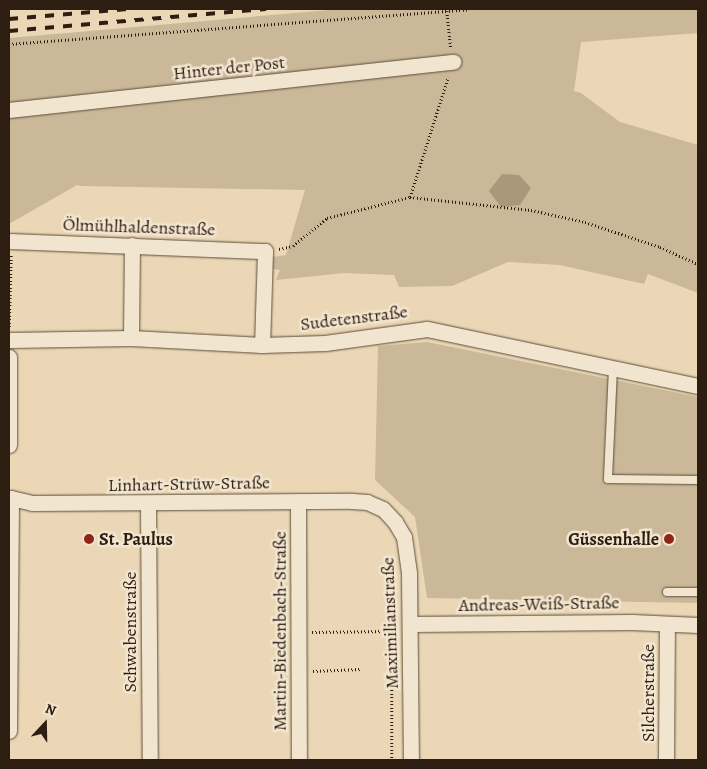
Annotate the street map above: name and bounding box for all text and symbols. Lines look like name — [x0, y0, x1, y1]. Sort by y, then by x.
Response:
street label: Hinter der Post — [172, 51, 286, 85]
street label: Ölmühlhaldenstraße — [62, 214, 216, 240]
street label: Sudetenstraße — [299, 301, 409, 335]
street label: Linhart-Strüw-Straße — [108, 472, 270, 496]
place label: St. Paulus — [99, 528, 173, 550]
place label: Güssenhalle — [568, 528, 659, 550]
street label: Martin-Biedenbach-Straße — [269, 531, 291, 731]
marker: St. Paulus — [83, 533, 95, 545]
marker: Güssenhalle — [663, 533, 675, 545]
street label: Maximilianstraße — [377, 557, 403, 689]
street label: Schwabenstraße — [119, 572, 141, 692]
street label: Andreas-Weiß-Straße — [458, 592, 620, 616]
street label: Silcherstraße — [637, 644, 659, 742]
north arrow — [20, 699, 70, 749]
text: N — [42, 699, 59, 720]

